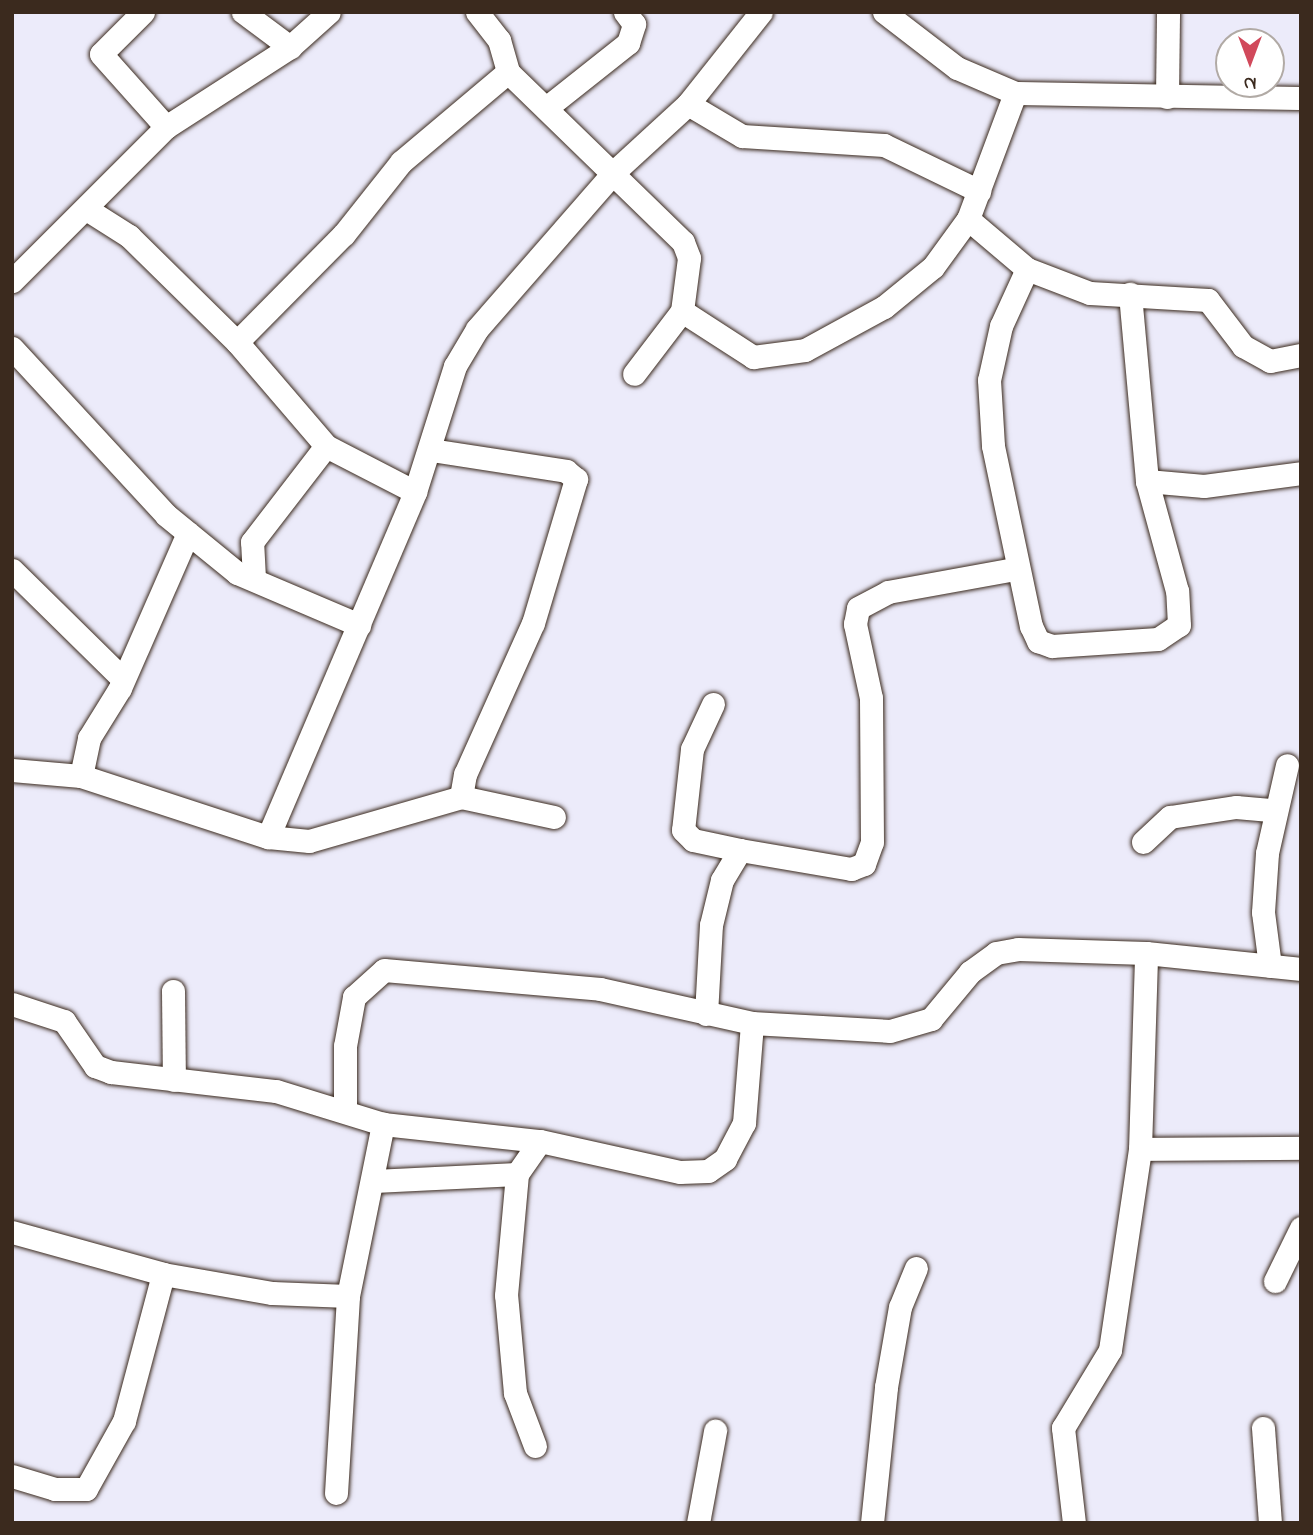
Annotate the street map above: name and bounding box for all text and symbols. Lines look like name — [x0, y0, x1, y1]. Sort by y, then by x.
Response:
north arrow — [1215, 28, 1285, 98]
text: N — [1244, 69, 1256, 96]

